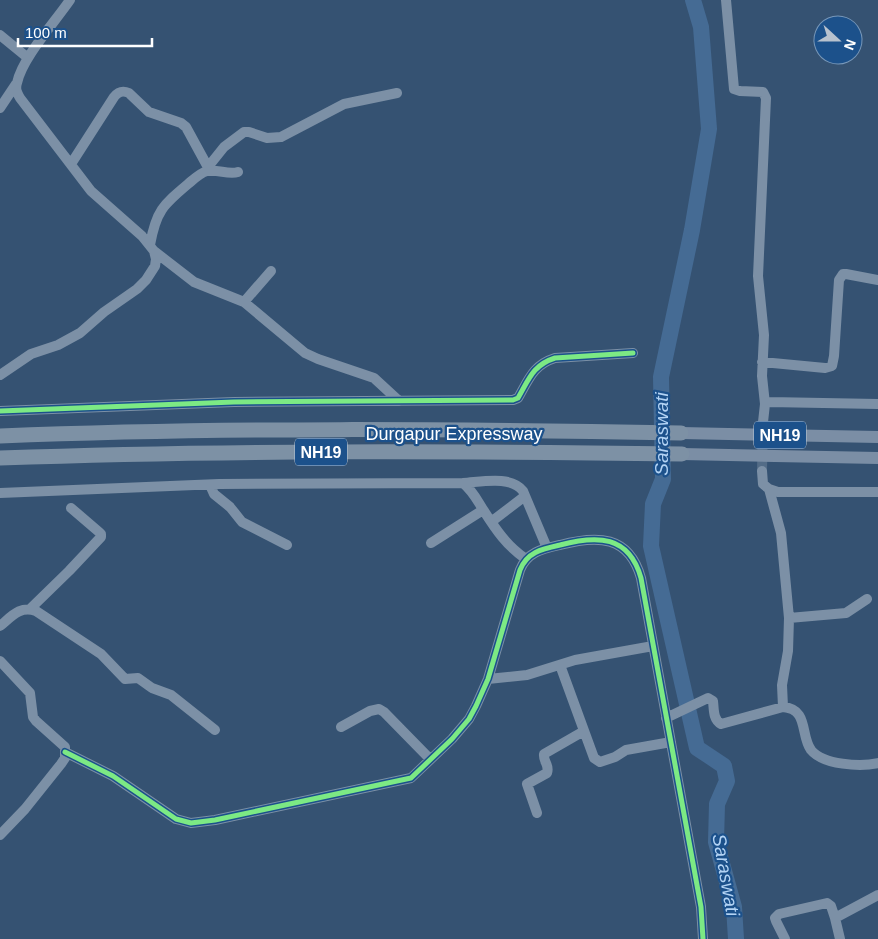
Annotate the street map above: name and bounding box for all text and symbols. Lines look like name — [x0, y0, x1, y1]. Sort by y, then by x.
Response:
scale bar — [18, 15, 151, 47]
north arrow — [813, 15, 863, 65]
text: 100 m — [25, 24, 67, 41]
text: N — [841, 37, 859, 52]
water label: Saraswati — [651, 392, 672, 476]
road number: NH19 — [754, 422, 806, 448]
street label: Durgapur Expressway — [365, 424, 543, 444]
road number: NH19 — [295, 438, 347, 466]
water label: Saraswati — [708, 832, 744, 919]

